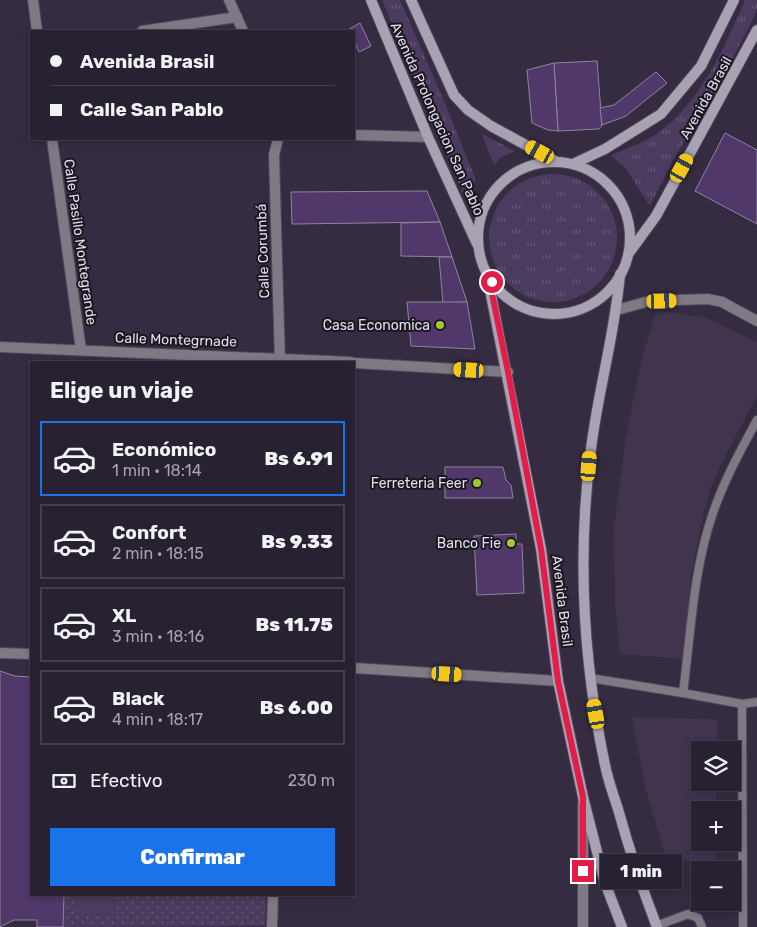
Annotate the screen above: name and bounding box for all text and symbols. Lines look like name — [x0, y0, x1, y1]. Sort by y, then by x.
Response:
street label: Avenida Prolongacion San Pablo — [387, 20, 487, 218]
text: Avenida Brasil — [80, 50, 214, 73]
street label: Avenida Brasil — [676, 54, 736, 142]
text: Calle San Pablo — [80, 98, 224, 121]
car — [523, 138, 556, 166]
car — [668, 151, 695, 185]
street label: Calle Pasillo Montegrande — [60, 158, 100, 326]
street label: Calle Corumbá — [253, 203, 273, 299]
route start — [481, 271, 503, 293]
car — [646, 293, 677, 309]
place label: Casa Economica — [323, 317, 430, 334]
marker: Casa Economica — [434, 319, 446, 331]
street label: Calle Montegrnade — [115, 329, 237, 351]
car — [453, 362, 484, 378]
text: Elige un viaje — [50, 377, 194, 404]
icon: car — [52, 436, 97, 481]
text: Económico — [112, 438, 216, 461]
text: Bs 6.91 — [264, 447, 333, 470]
car — [580, 450, 597, 482]
text: 1 min · 18:14 — [112, 461, 202, 480]
place label: Ferreteria Feer — [371, 475, 468, 492]
marker: Ferreteria Feer — [471, 477, 483, 489]
icon: car — [52, 519, 97, 564]
text: Confort — [112, 521, 186, 544]
text: Bs 9.33 — [261, 530, 333, 553]
place label: Banco Fie — [437, 535, 501, 552]
marker: Banco Fie — [505, 537, 517, 549]
text: 2 min · 18:15 — [112, 544, 204, 563]
street label: Avenida Brasil — [548, 554, 576, 648]
icon: car — [52, 602, 97, 647]
text: XL — [112, 604, 136, 627]
text: Bs 11.75 — [255, 613, 333, 636]
text: 3 min · 18:16 — [112, 627, 204, 646]
car — [431, 666, 462, 682]
icon: car — [52, 685, 97, 730]
text: Black — [112, 687, 164, 710]
text: Bs 6.00 — [260, 696, 333, 719]
car — [586, 698, 605, 730]
text: 4 min · 18:17 — [112, 710, 203, 729]
map controls — [691, 741, 741, 911]
button: layers — [691, 741, 741, 791]
icon: cash — [50, 767, 78, 795]
text: Efectivo — [90, 769, 163, 792]
text: 230 m — [288, 771, 335, 790]
button: + — [691, 801, 741, 851]
button: Confirmar — [50, 828, 335, 886]
callout: 1 min — [600, 854, 683, 888]
route end — [572, 860, 594, 882]
button: − — [691, 861, 741, 911]
text: 1 min — [620, 862, 662, 881]

